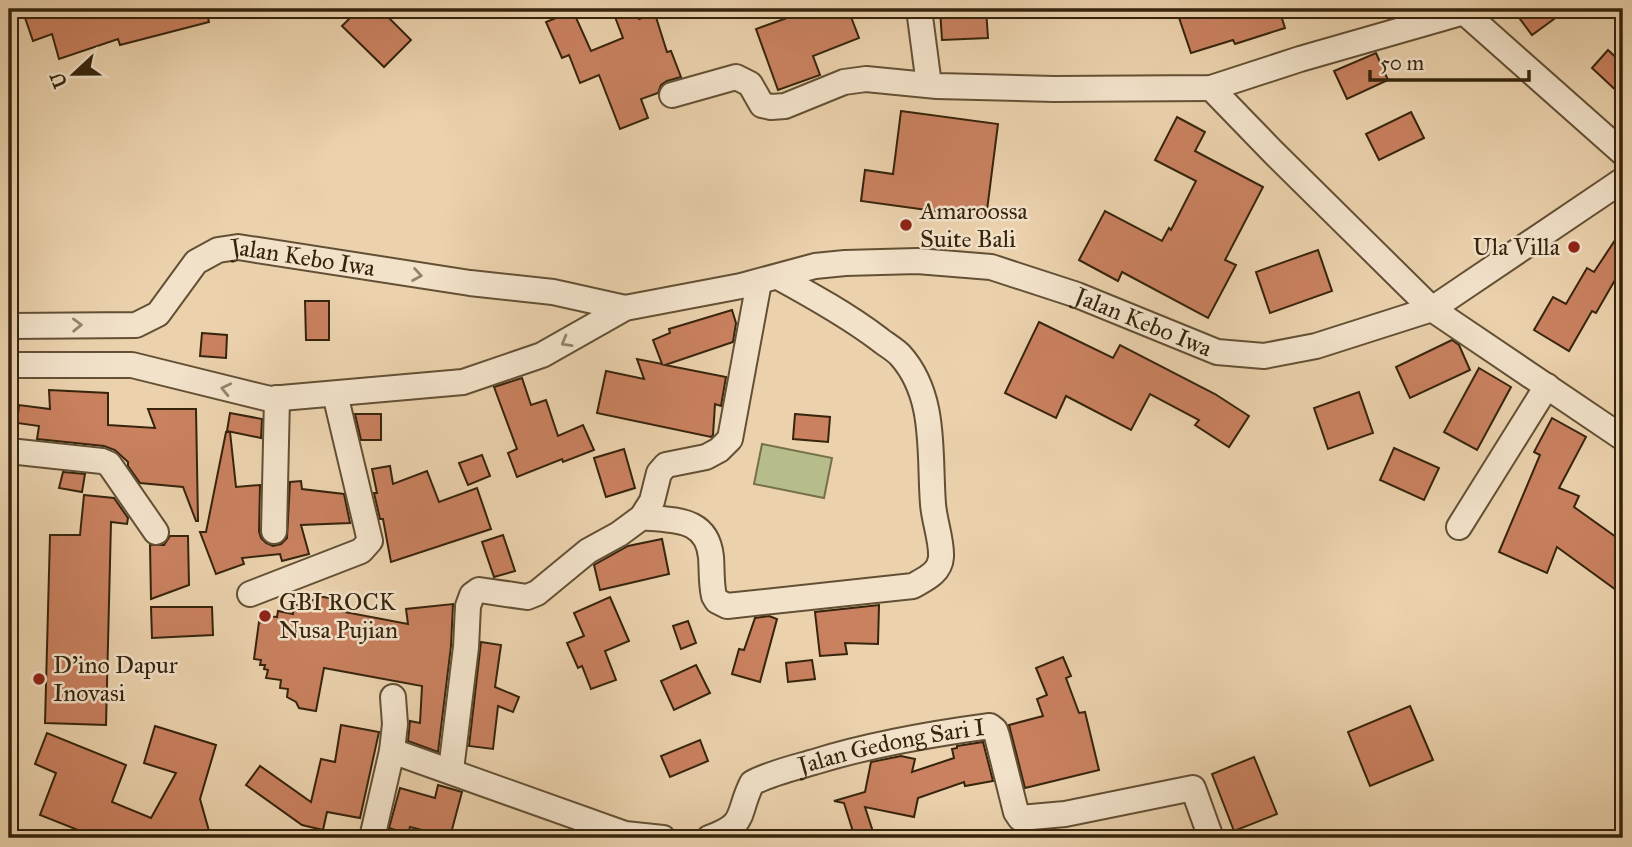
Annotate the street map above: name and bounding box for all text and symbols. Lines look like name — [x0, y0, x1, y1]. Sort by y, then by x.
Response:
north arrow — [38, 38, 108, 108]
scale bar — [1370, 38, 1529, 82]
text: 50 m — [1380, 50, 1425, 76]
text: U — [45, 68, 72, 91]
place label: Amaroossa Suite Bali — [919, 196, 1028, 254]
marker: Amaroossa Suite Bali — [898, 217, 914, 233]
street label: Jalan Kebo Iwa — [226, 232, 378, 283]
place label: Ula Villa — [1473, 232, 1561, 262]
marker: Ula Villa — [1566, 239, 1582, 255]
one-way arrow — [411, 267, 423, 282]
street label: Jalan Kebo Iwa — [1068, 280, 1217, 364]
one-way arrow — [72, 318, 83, 333]
one-way arrow — [561, 333, 574, 346]
one-way arrow — [220, 383, 232, 397]
place label: GBI ROCK Nusa Pujian — [279, 587, 398, 645]
marker: GBI ROCK Nusa Pujian — [257, 608, 273, 624]
place label: D'ino Dapur Inovasi — [53, 650, 178, 708]
marker: D'ino Dapur Inovasi — [31, 671, 47, 687]
street label: Jalan Gedong Sari I — [792, 712, 987, 782]

